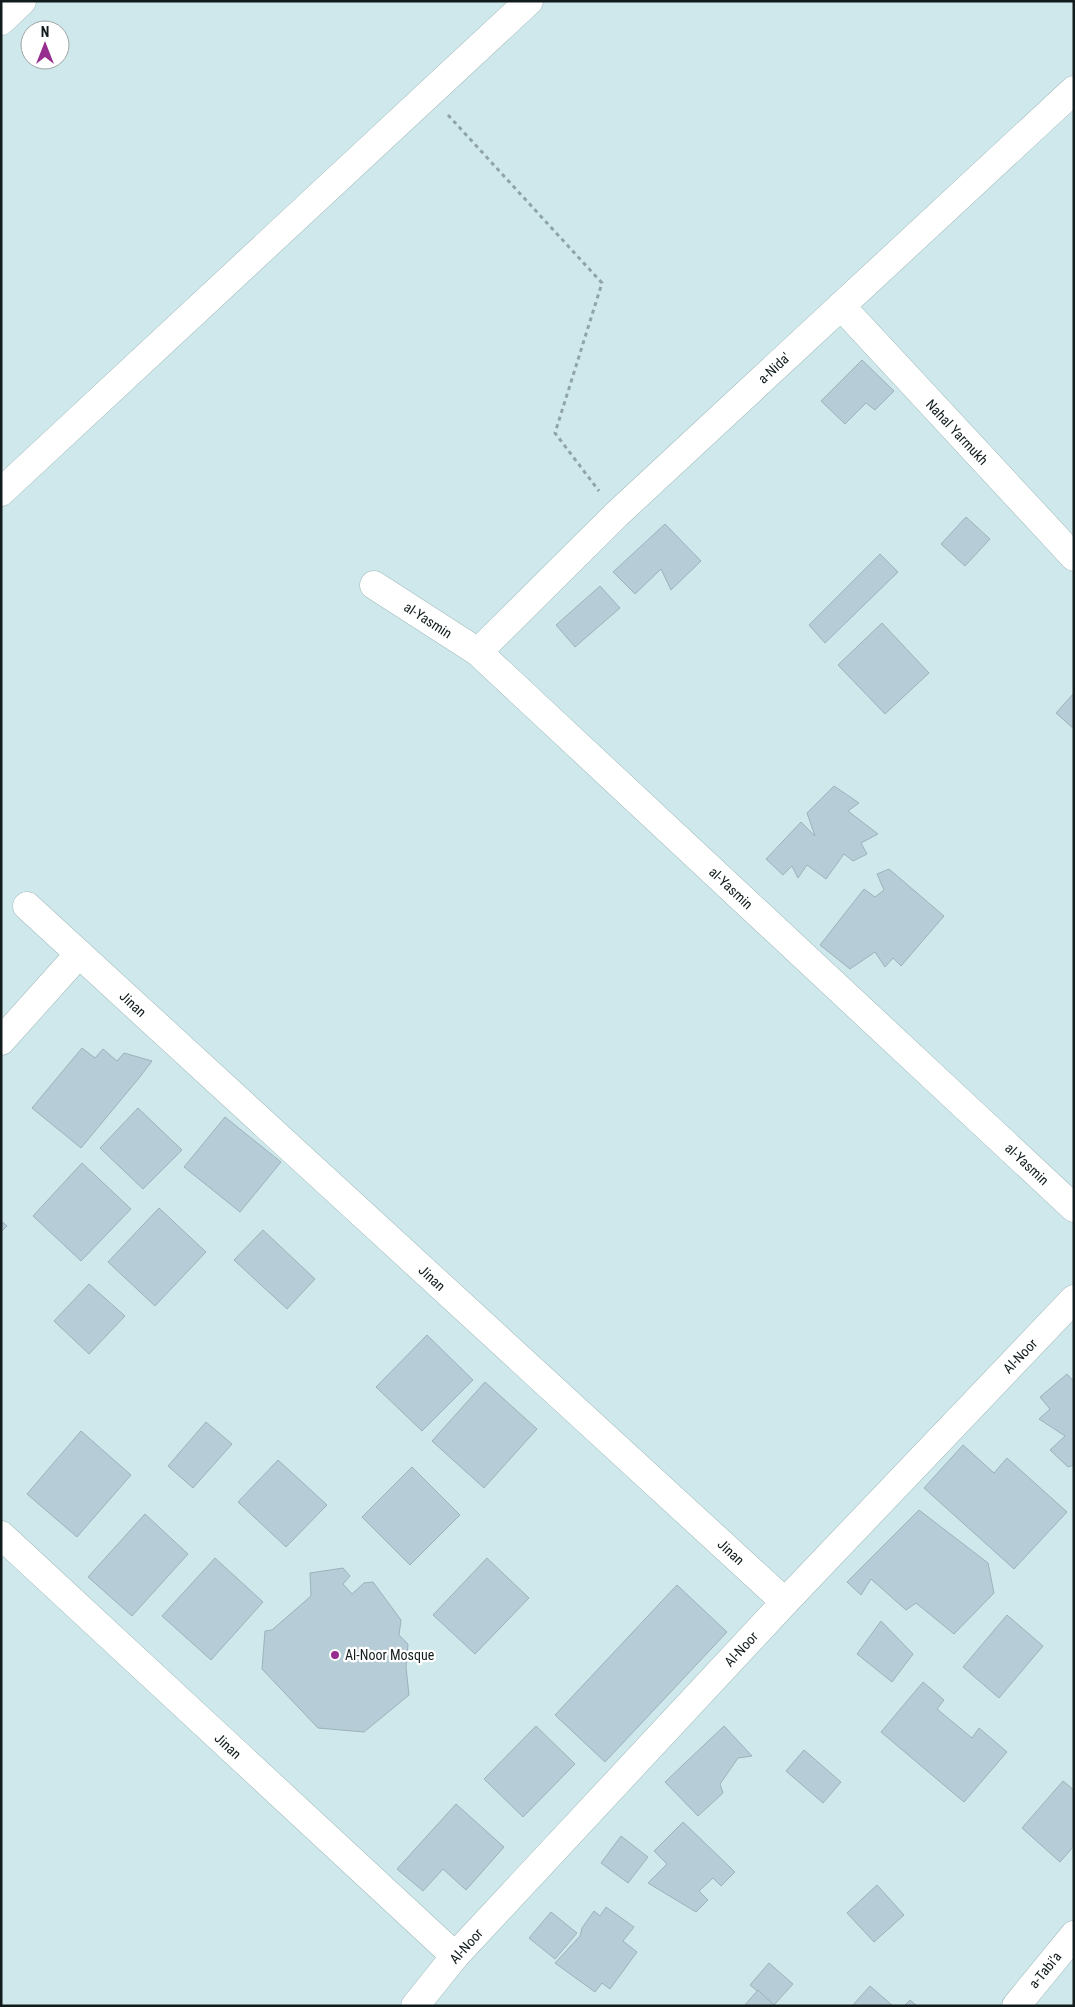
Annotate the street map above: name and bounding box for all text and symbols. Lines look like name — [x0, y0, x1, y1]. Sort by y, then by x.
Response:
north arrow — [20, 20, 70, 70]
text: N — [41, 24, 49, 40]
street label: a-Nida' — [755, 349, 793, 387]
street label: Nahal Yarmukh — [923, 396, 991, 468]
street label: al-Yasmin — [401, 599, 455, 641]
street label: al-Yasmin — [706, 864, 756, 912]
street label: Jinan — [116, 988, 150, 1020]
street label: al-Yasmin — [1002, 1140, 1052, 1188]
street label: Jinan — [415, 1262, 449, 1294]
street label: Al-Noor — [1000, 1335, 1040, 1377]
street label: Jinan — [714, 1536, 748, 1568]
street label: Al-Noor — [721, 1628, 761, 1670]
place label: Al-Noor Mosque — [345, 1647, 435, 1663]
marker: Al-Noor Mosque — [329, 1649, 341, 1661]
street label: Jinan — [211, 1730, 245, 1762]
street label: Al-Noor — [446, 1925, 486, 1967]
street label: a-Tabi'a — [1025, 1949, 1065, 1991]

